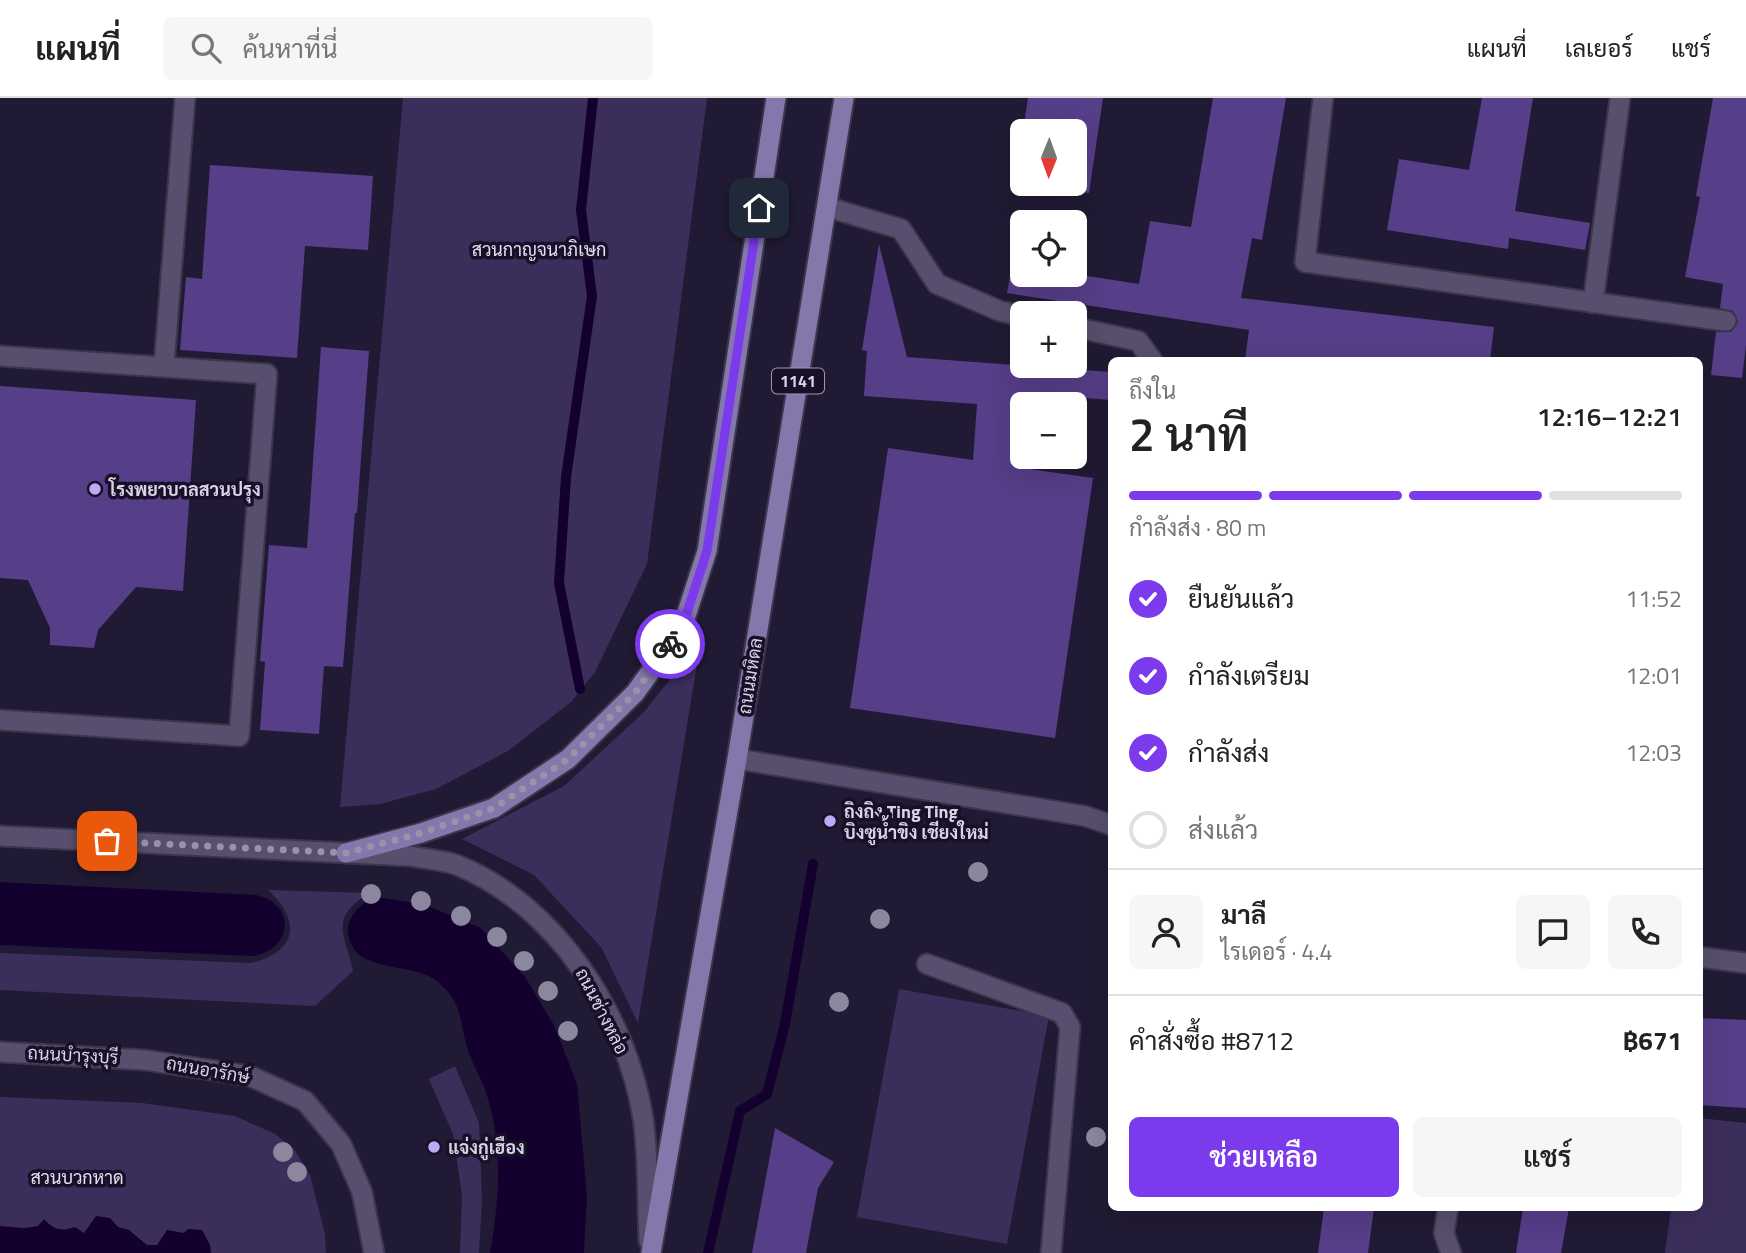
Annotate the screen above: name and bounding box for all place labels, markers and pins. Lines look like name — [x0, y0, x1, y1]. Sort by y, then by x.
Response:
pin — [729, 178, 789, 238]
place label: โรงพยาบาลสวนปรุง — [108, 476, 261, 504]
marker: โรงพยาบาลสวนปรุง — [87, 481, 103, 497]
place label: ถิงถิง Ting Ting บิงซูน้ำขิง เชียงใหม่ — [844, 798, 989, 846]
pin — [77, 811, 137, 871]
marker: ถิงถิง Ting Ting บิงซูน้ำขิง เชียงใหม่ — [822, 813, 838, 829]
place label: แจ่งกู่เฮือง — [448, 1134, 525, 1161]
marker: แจ่งกู่เฮือง — [426, 1139, 442, 1155]

